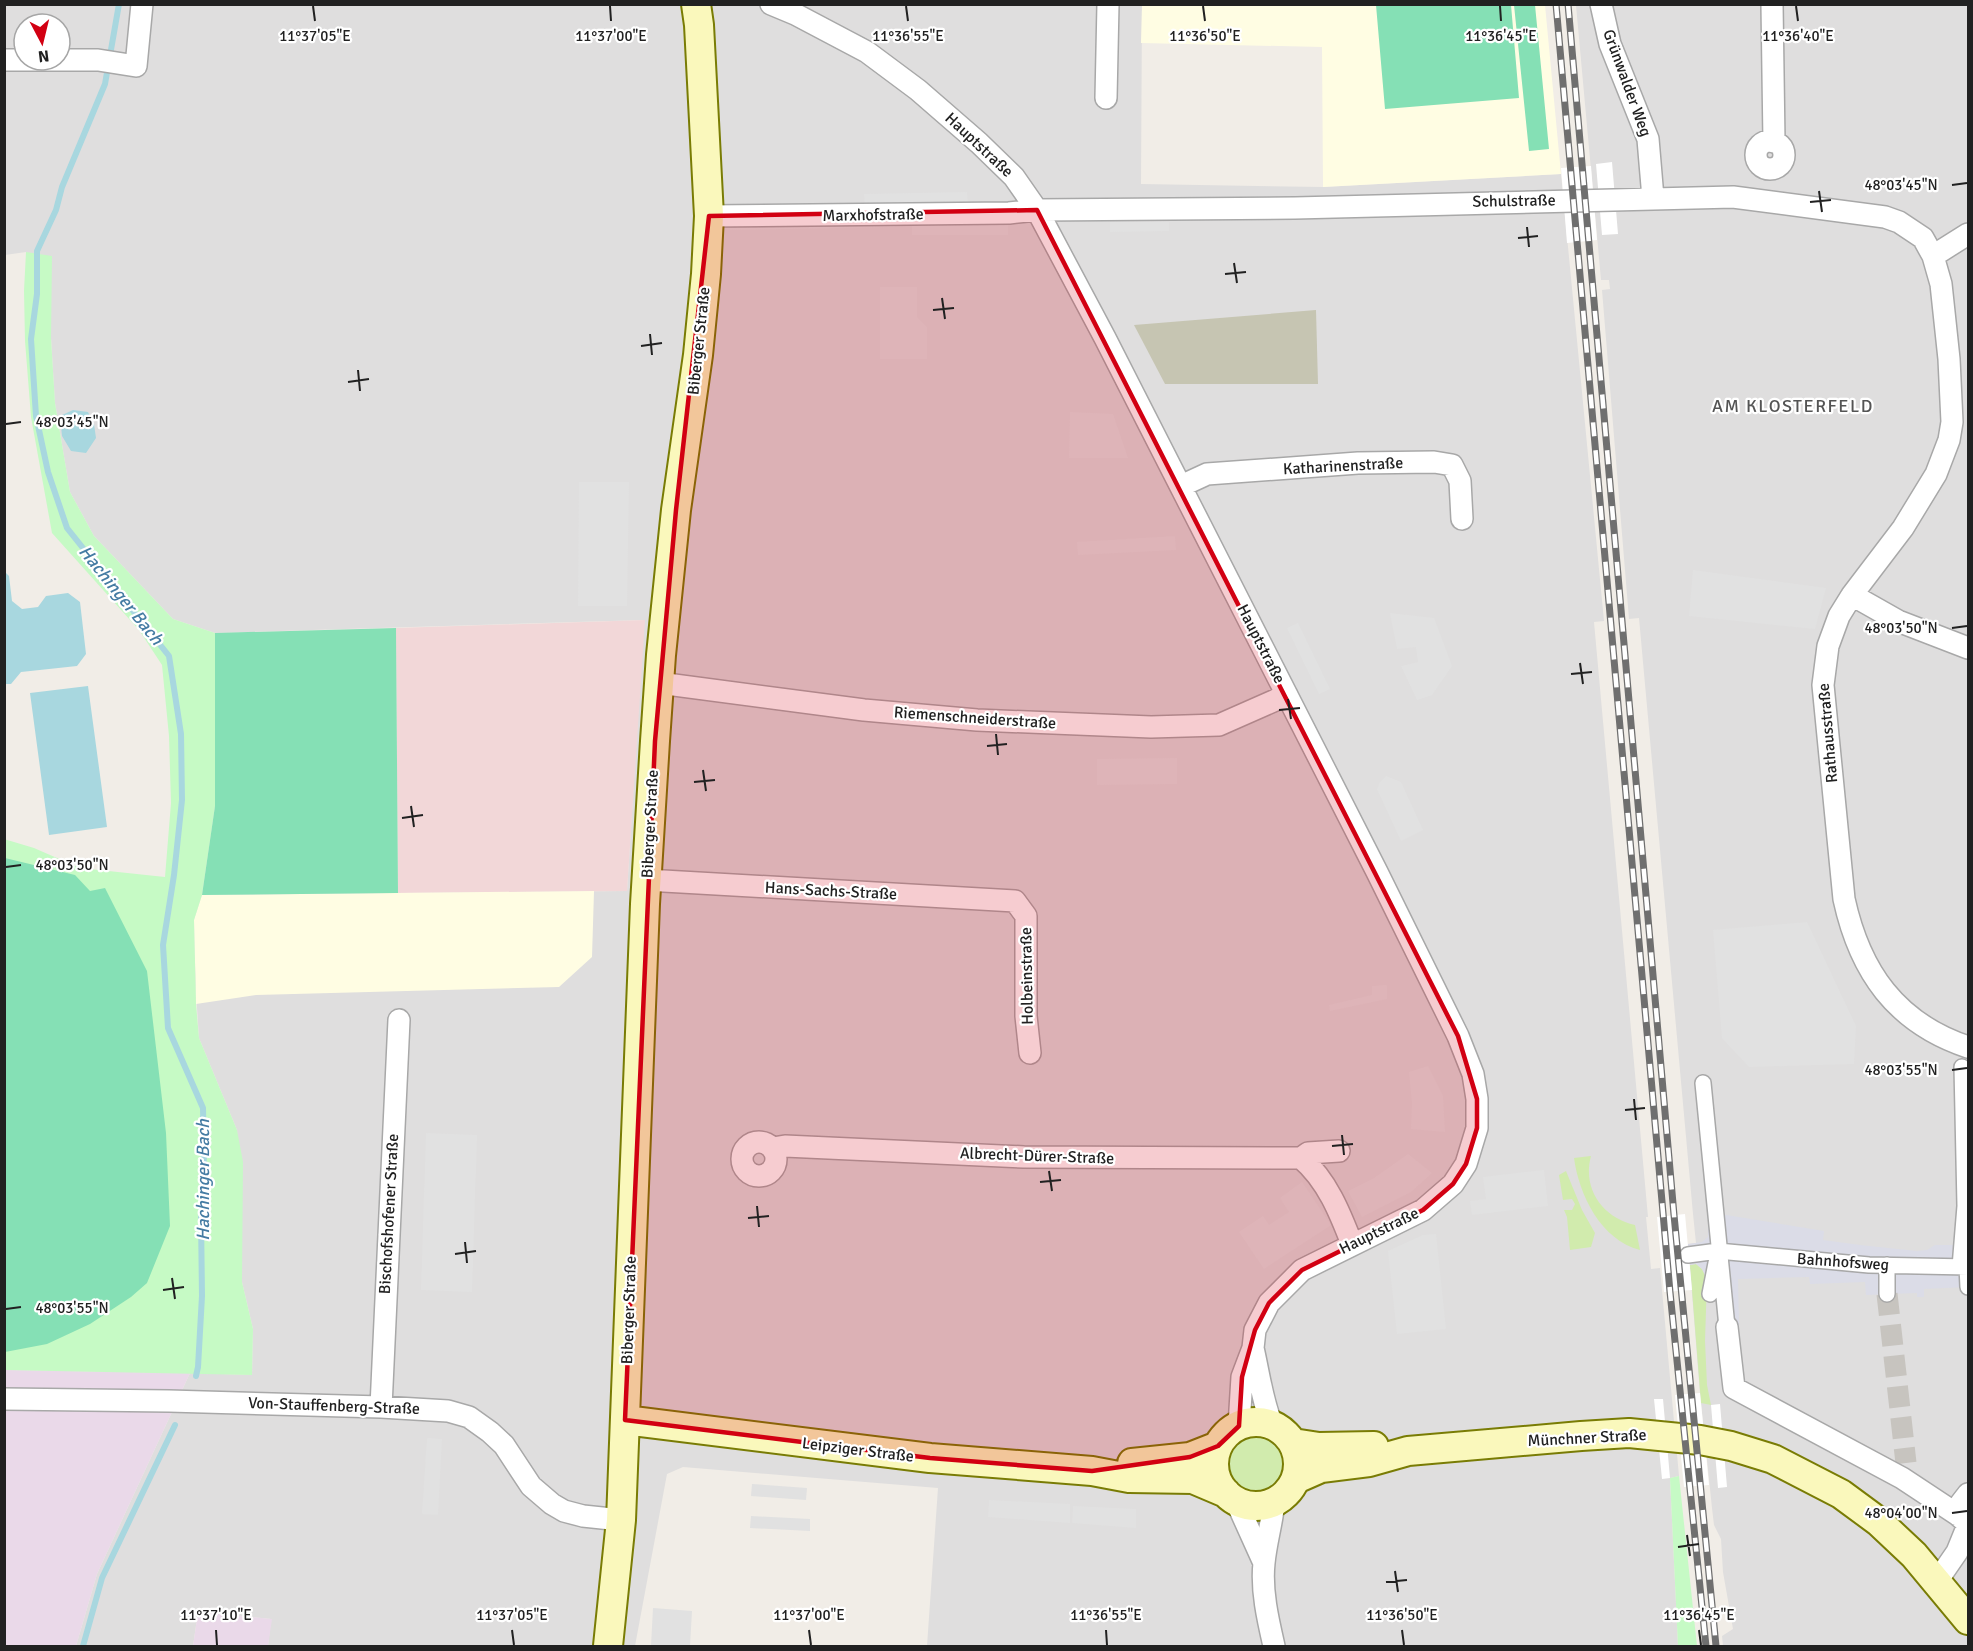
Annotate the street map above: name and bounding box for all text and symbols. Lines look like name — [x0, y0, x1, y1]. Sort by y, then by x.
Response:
north arrow — [12, 12, 72, 72]
text: 11°37'05"E — [279, 27, 351, 45]
text: 11°37'00"E — [575, 27, 647, 45]
text: 11°36'55"E — [872, 27, 944, 45]
text: 11°36'50"E — [1169, 27, 1241, 45]
text: 11°36'45"E — [1465, 27, 1537, 45]
street label: Grünwalder Weg — [1598, 27, 1656, 139]
text: 11°36'40"E — [1762, 27, 1834, 45]
text: N — [37, 45, 50, 66]
street label: Hauptstraße — [941, 108, 1017, 182]
text: 48°03'45"N — [1864, 176, 1938, 194]
street label: Schulstraße — [1472, 190, 1556, 212]
street label: Marxhofstraße — [822, 204, 924, 226]
street label: Biberger Straße — [683, 286, 715, 396]
district label: AM KLOSTERFELD — [1712, 395, 1874, 417]
text: 48°03'45"N — [35, 413, 109, 431]
street label: Katharinenstraße — [1282, 453, 1404, 479]
water label: Hachinger Bach — [74, 541, 169, 650]
street label: Hauptstraße — [1233, 601, 1289, 687]
text: 48°03'50"N — [1864, 619, 1938, 637]
street label: Rathausstraße — [1814, 682, 1842, 784]
street label: Riemenschneiderstraße — [893, 702, 1057, 734]
street label: Biberger Straße — [637, 769, 663, 879]
text: 48°03'50"N — [35, 856, 109, 874]
street label: Hans-Sachs-Straße — [764, 878, 898, 904]
street label: Holbeinstraße — [1016, 927, 1038, 1025]
text: 48°03'55"N — [1864, 1061, 1938, 1079]
water label: Hachinger Bach — [192, 1118, 214, 1241]
street label: Bischofshofener Straße — [375, 1133, 403, 1295]
street label: Albrecht-Dürer-Straße — [959, 1143, 1115, 1169]
street label: Hauptstraße — [1336, 1203, 1422, 1259]
street label: Bahnhofsweg — [1796, 1249, 1890, 1275]
street label: Biberger Straße — [617, 1255, 641, 1365]
text: 48°03'55"N — [35, 1299, 109, 1317]
street label: Von-Stauffenberg-Straße — [248, 1393, 420, 1419]
street label: Münchner Straße — [1527, 1425, 1647, 1451]
street label: Leipziger Straße — [801, 1433, 915, 1467]
text: 48°04'00"N — [1864, 1504, 1938, 1522]
text: 11°37'10"E — [180, 1606, 252, 1624]
text: 11°37'05"E — [476, 1606, 548, 1624]
text: 11°37'00"E — [773, 1606, 845, 1624]
text: 11°36'55"E — [1070, 1606, 1142, 1624]
text: 11°36'50"E — [1366, 1606, 1438, 1624]
text: 11°36'45"E — [1663, 1606, 1735, 1624]

